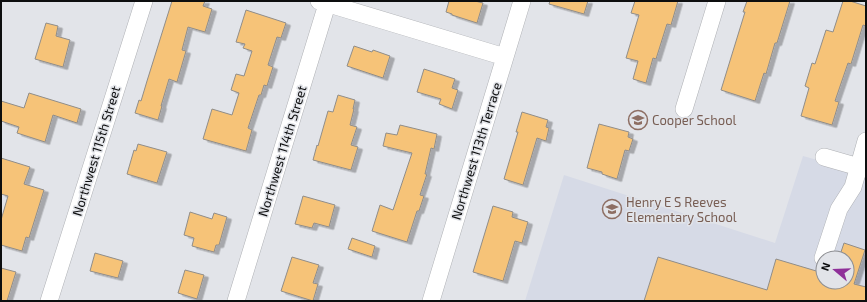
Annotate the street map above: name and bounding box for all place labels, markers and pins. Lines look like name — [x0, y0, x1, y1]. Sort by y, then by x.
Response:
school or university icon: Cooper School — [627, 109, 649, 131]
place label: Cooper School — [652, 112, 737, 128]
place label: Henry E S Reeves Elementary School — [626, 194, 737, 225]
school or university icon: Henry E S Reeves Elementary School — [601, 198, 623, 220]

